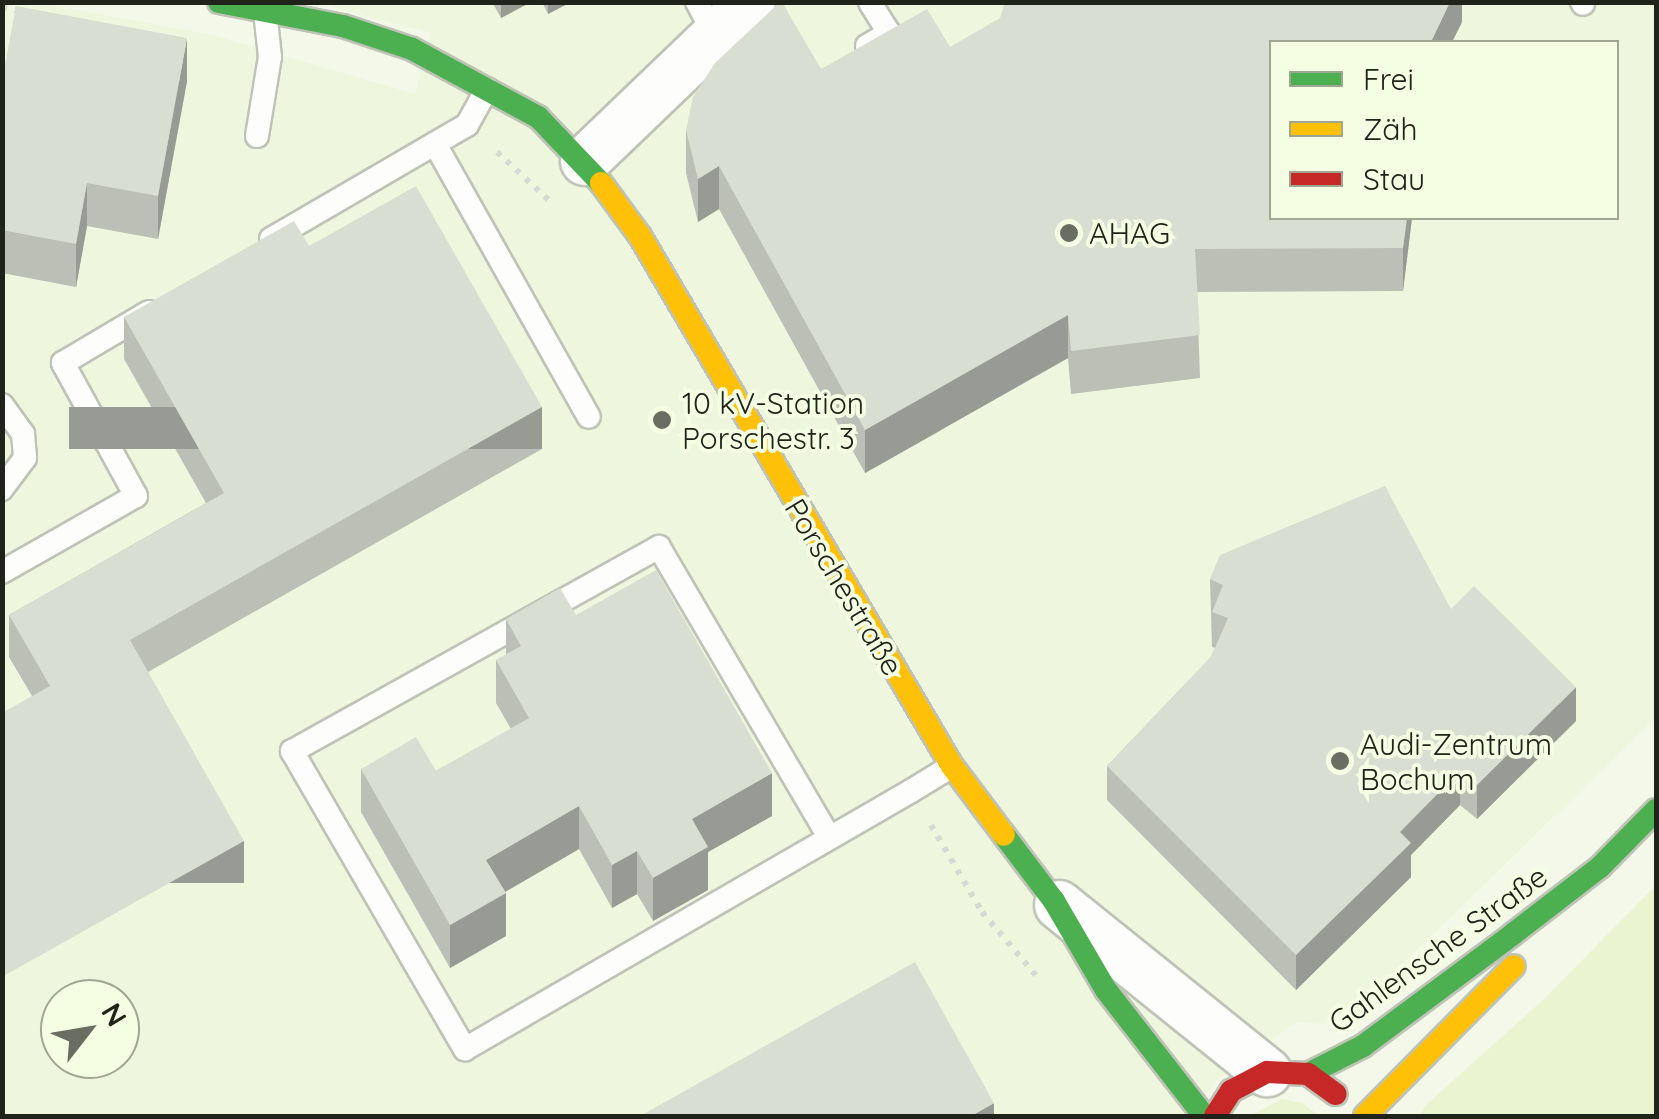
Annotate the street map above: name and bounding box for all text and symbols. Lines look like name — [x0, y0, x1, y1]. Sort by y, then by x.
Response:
legend — [1269, 40, 1619, 220]
text: Frei — [1363, 60, 1414, 98]
text: Zäh — [1363, 110, 1418, 148]
text: Stau — [1363, 160, 1425, 198]
place label: AHAG — [1089, 215, 1170, 251]
marker: AHAG — [1058, 222, 1080, 244]
place label: 10 kV-Station Porschestr. 3 — [682, 385, 864, 456]
marker: 10 kV-Station Porschestr. 3 — [651, 409, 673, 431]
street label: Porschestraße — [777, 492, 911, 682]
place label: Audi-Zentrum Bochum — [1360, 726, 1552, 796]
marker: Audi-Zentrum Bochum — [1329, 750, 1351, 772]
street label: Gahlensche Straße — [1322, 858, 1554, 1040]
north arrow — [40, 979, 140, 1079]
text: N — [94, 996, 135, 1032]

